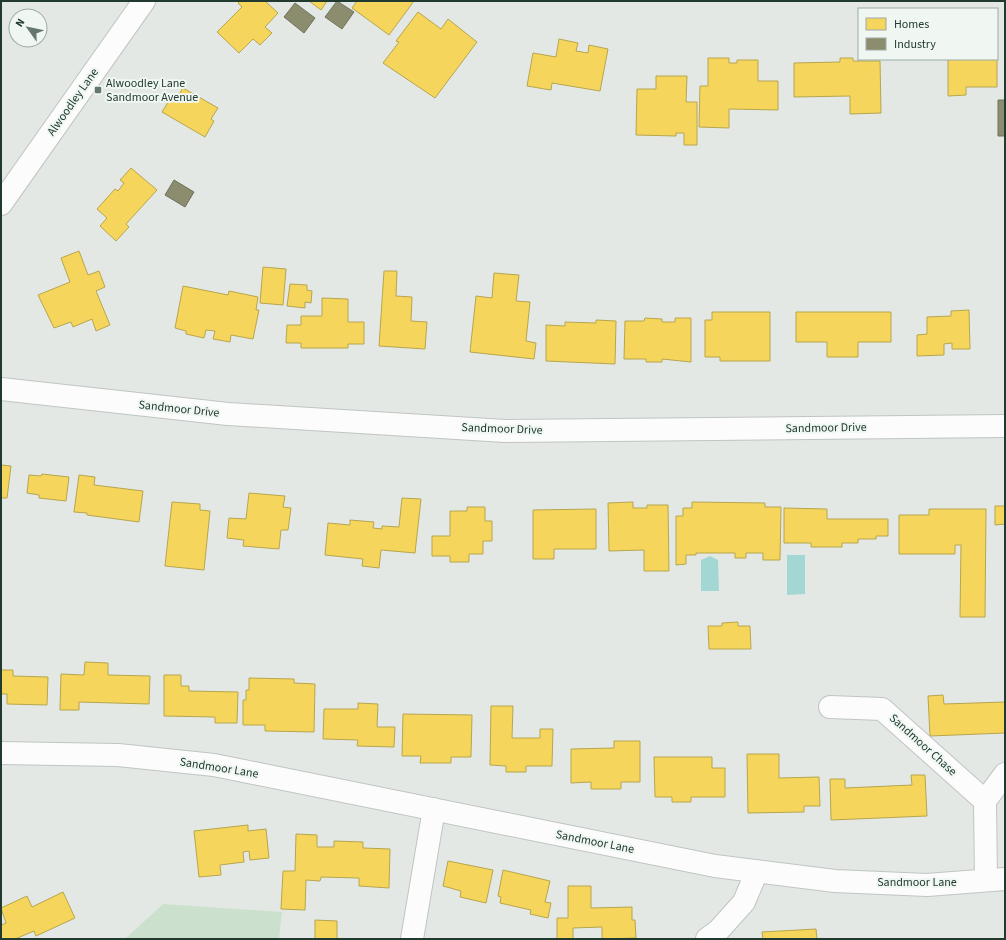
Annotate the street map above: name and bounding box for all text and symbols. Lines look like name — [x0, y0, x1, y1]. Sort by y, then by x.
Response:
north arrow — [8, 8, 48, 48]
legend — [858, 8, 998, 60]
text: N — [12, 16, 28, 30]
text: Homes — [894, 16, 929, 33]
text: Industry — [894, 36, 936, 53]
street label: Alwoodley Lane — [43, 65, 103, 139]
place label: Alwoodley Lane Sandmoor Avenue — [106, 75, 198, 106]
marker: Alwoodley Lane Sandmoor Avenue — [93, 85, 103, 95]
street label: Sandmoor Drive — [138, 396, 220, 422]
street label: Sandmoor Drive — [461, 419, 543, 439]
street label: Sandmoor Drive — [785, 419, 867, 437]
street label: Sandmoor Chase — [886, 710, 961, 780]
street label: Sandmoor Lane — [178, 753, 260, 783]
street label: Sandmoor Lane — [554, 826, 636, 858]
street label: Sandmoor Lane — [877, 874, 957, 891]

